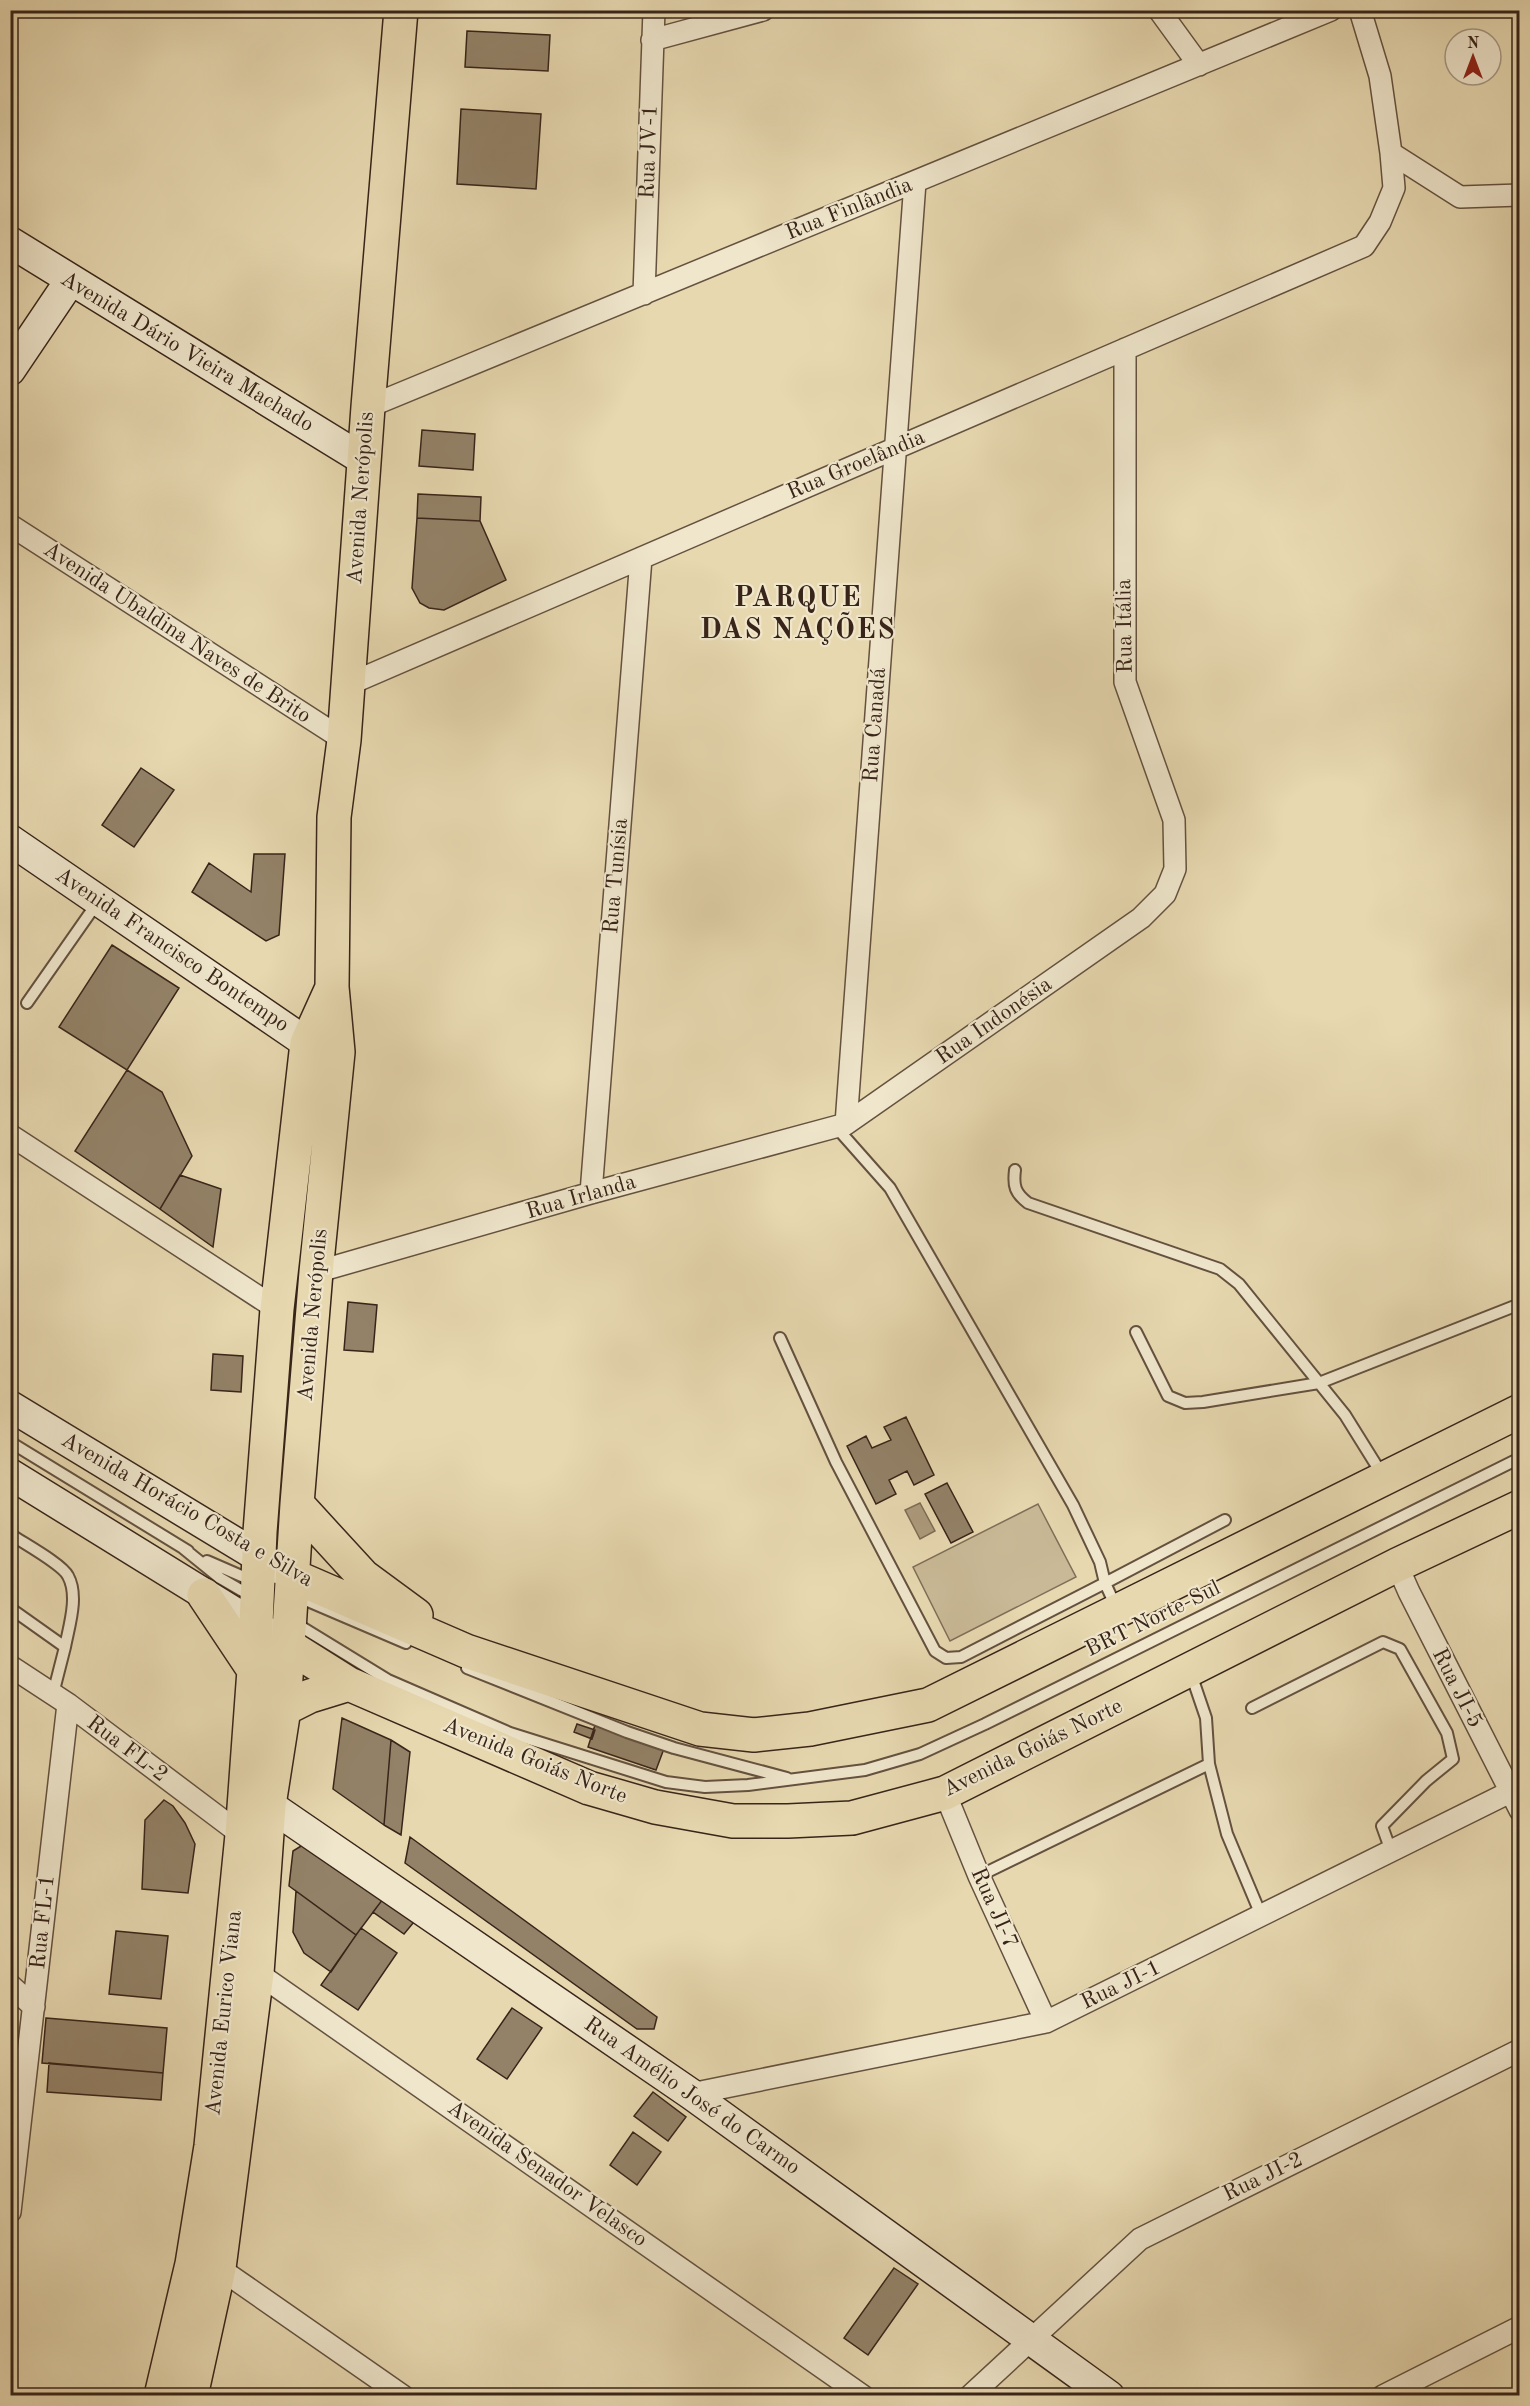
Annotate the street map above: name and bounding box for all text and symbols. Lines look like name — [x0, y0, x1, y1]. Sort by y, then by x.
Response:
north arrow — [1443, 27, 1503, 87]
text: N — [1467, 36, 1480, 52]
street label: Rua JV-1 — [636, 104, 662, 200]
street label: Rua Finlândia — [783, 174, 915, 244]
street label: Avenida Dário Vieira Machado — [57, 268, 317, 436]
street label: Avenida Nerópolis — [344, 411, 378, 585]
street label: Rua Groelândia — [784, 426, 928, 504]
street label: Avenida Ubaldina Naves de Brito — [39, 538, 315, 728]
street label: Rua Itália — [1113, 578, 1137, 673]
district label: PARQUE DAS NAÇÕES — [700, 585, 896, 645]
street label: Rua Canadá — [860, 667, 890, 783]
street label: Rua Tunísia — [600, 817, 632, 935]
street label: Avenida Francisco Bontempo — [51, 864, 293, 1036]
street label: Rua Indonésia — [932, 973, 1056, 1069]
street label: Rua Irlanda — [524, 1171, 639, 1223]
street label: Avenida Nerópolis — [294, 1228, 332, 1402]
street label: Avenida Horácio Costa e Silva — [57, 1429, 317, 1591]
street label: BRT Norte-Sul — [1082, 1577, 1224, 1661]
street label: Rua JI-5 — [1428, 1645, 1486, 1731]
street label: Avenida Goiás Norte — [940, 1695, 1126, 1801]
street label: Rua FL-2 — [82, 1712, 172, 1786]
street label: Avenida Goiás Norte — [440, 1714, 630, 1808]
street label: Rua JI-7 — [966, 1864, 1022, 1952]
street label: Rua FL-1 — [27, 1874, 59, 1970]
street label: Avenida Eurico Viana — [202, 1909, 246, 2117]
street label: Rua JI-1 — [1078, 1956, 1164, 2014]
street label: Rua Amélio José do Carmo — [580, 2013, 804, 2179]
street label: Avenida Senador Velasco — [443, 2097, 651, 2251]
street label: Rua JI-2 — [1220, 2148, 1306, 2206]

